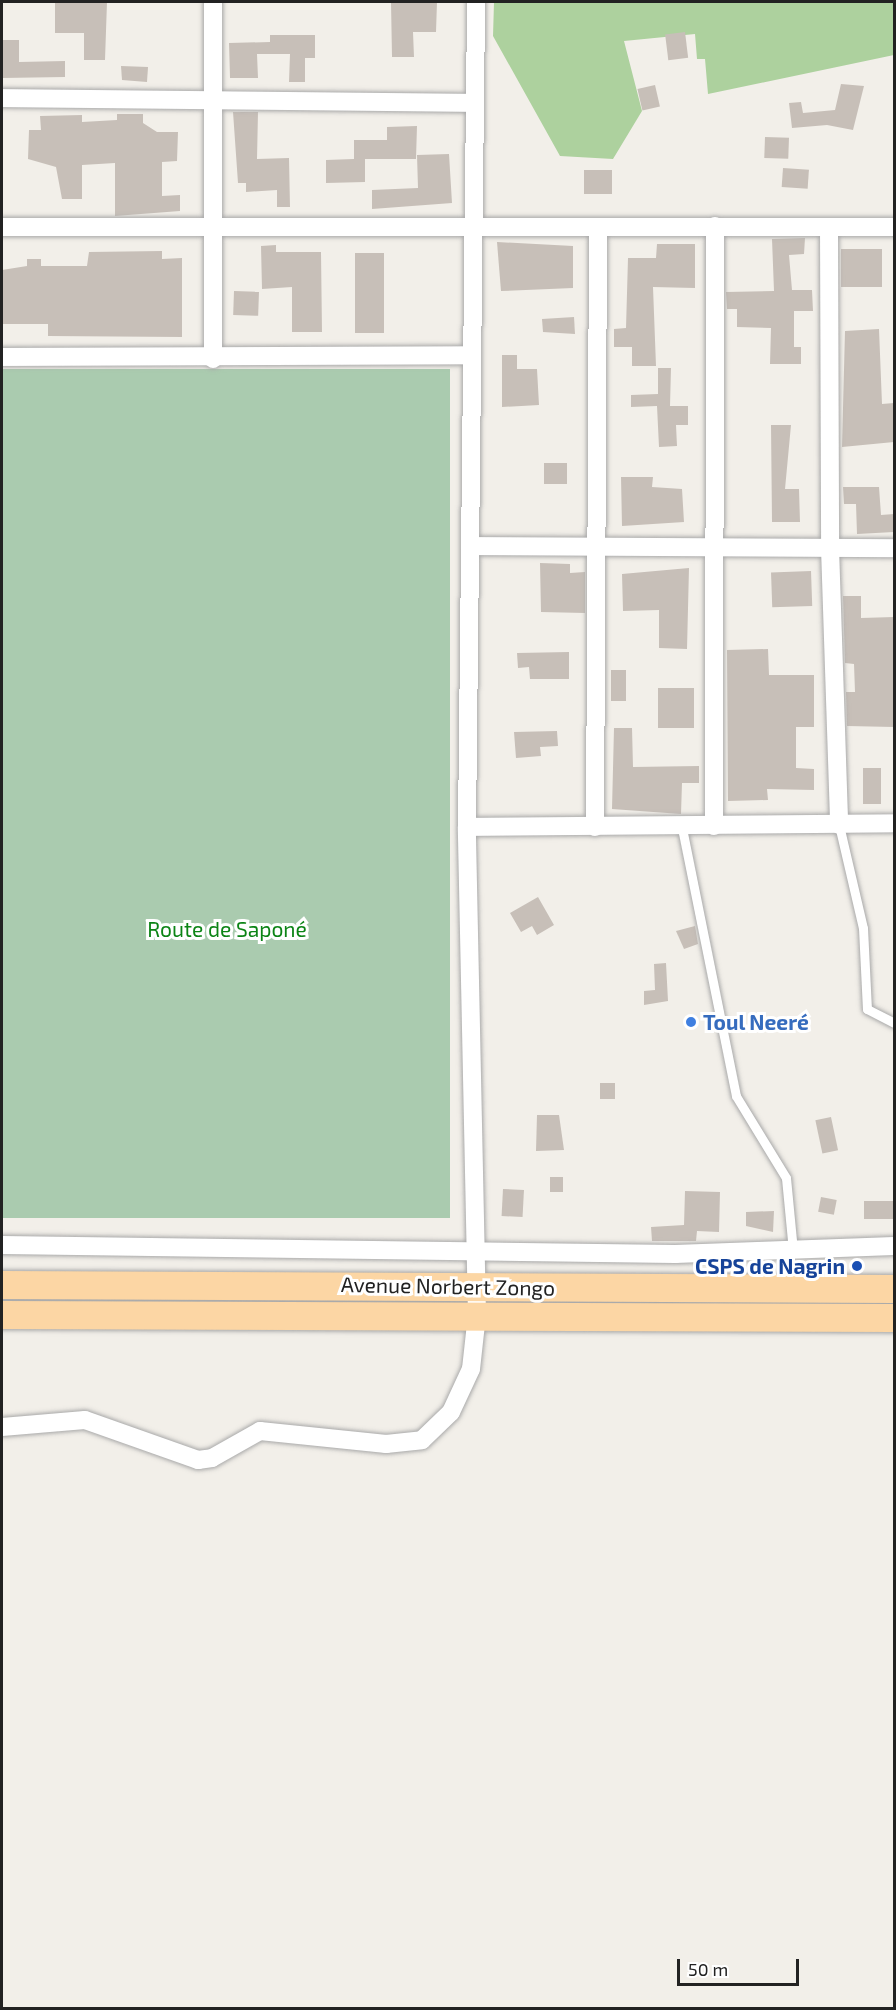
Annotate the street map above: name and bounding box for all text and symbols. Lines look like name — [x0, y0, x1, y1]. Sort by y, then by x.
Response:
park label: Route de Saponé — [147, 916, 307, 942]
place label: Toul Neeré — [703, 1009, 809, 1035]
marker: Toul Neeré — [684, 1015, 698, 1029]
place label: CSPS de Nagrin — [695, 1253, 845, 1279]
marker: CSPS de Nagrin — [850, 1259, 864, 1273]
street label: Avenue Norbert Zongo — [341, 1272, 555, 1300]
scale bar — [680, 1947, 802, 1985]
text: 50 m — [688, 1958, 728, 1980]

